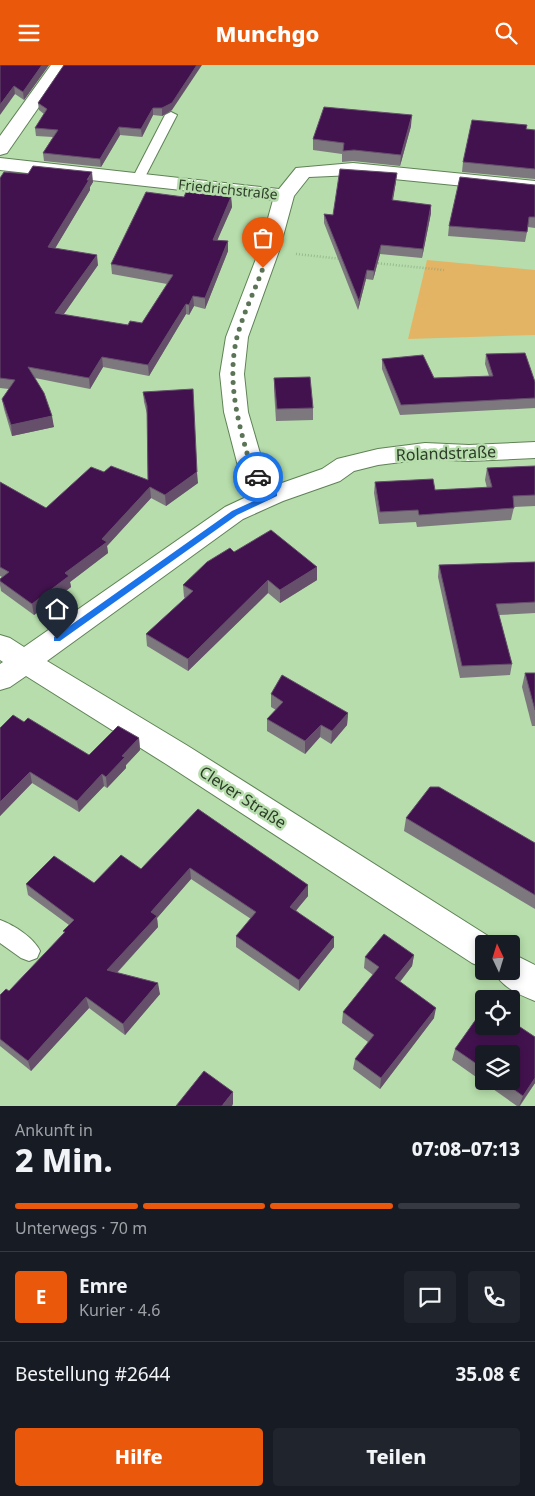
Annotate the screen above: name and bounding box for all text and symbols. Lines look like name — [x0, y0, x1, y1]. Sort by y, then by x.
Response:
text: Munchgo — [216, 18, 319, 48]
icon: menu — [15, 19, 43, 47]
icon: search — [492, 19, 520, 47]
street label: Friedrichstraße — [177, 174, 279, 204]
pin — [242, 217, 284, 268]
icon: bag — [249, 224, 277, 252]
street label: Rolandstraße — [395, 440, 497, 466]
courier — [233, 452, 283, 502]
icon: car — [244, 463, 272, 491]
pin — [36, 588, 78, 639]
icon: home — [43, 595, 71, 623]
street label: Clever Straße — [195, 761, 291, 833]
north arrow — [475, 935, 520, 980]
map controls — [475, 935, 520, 1090]
button: locate — [475, 990, 520, 1035]
button: layers — [475, 1045, 520, 1090]
text: Ankunft in — [15, 1119, 93, 1141]
text: 07:08–07:13 — [412, 1136, 520, 1162]
text: 2 Min. — [15, 1138, 113, 1181]
text: Unterwegs · 70 m — [15, 1217, 147, 1239]
button: chat — [404, 1271, 456, 1323]
button: phone — [468, 1271, 520, 1323]
text: Emre — [79, 1273, 128, 1299]
text: E — [36, 1284, 46, 1310]
text: Kurier · 4.6 — [79, 1299, 160, 1321]
text: Bestellung #2644 — [15, 1361, 170, 1387]
text: 35.08 € — [455, 1361, 520, 1387]
button: Hilfe — [15, 1428, 263, 1486]
button: Teilen — [273, 1428, 520, 1486]

